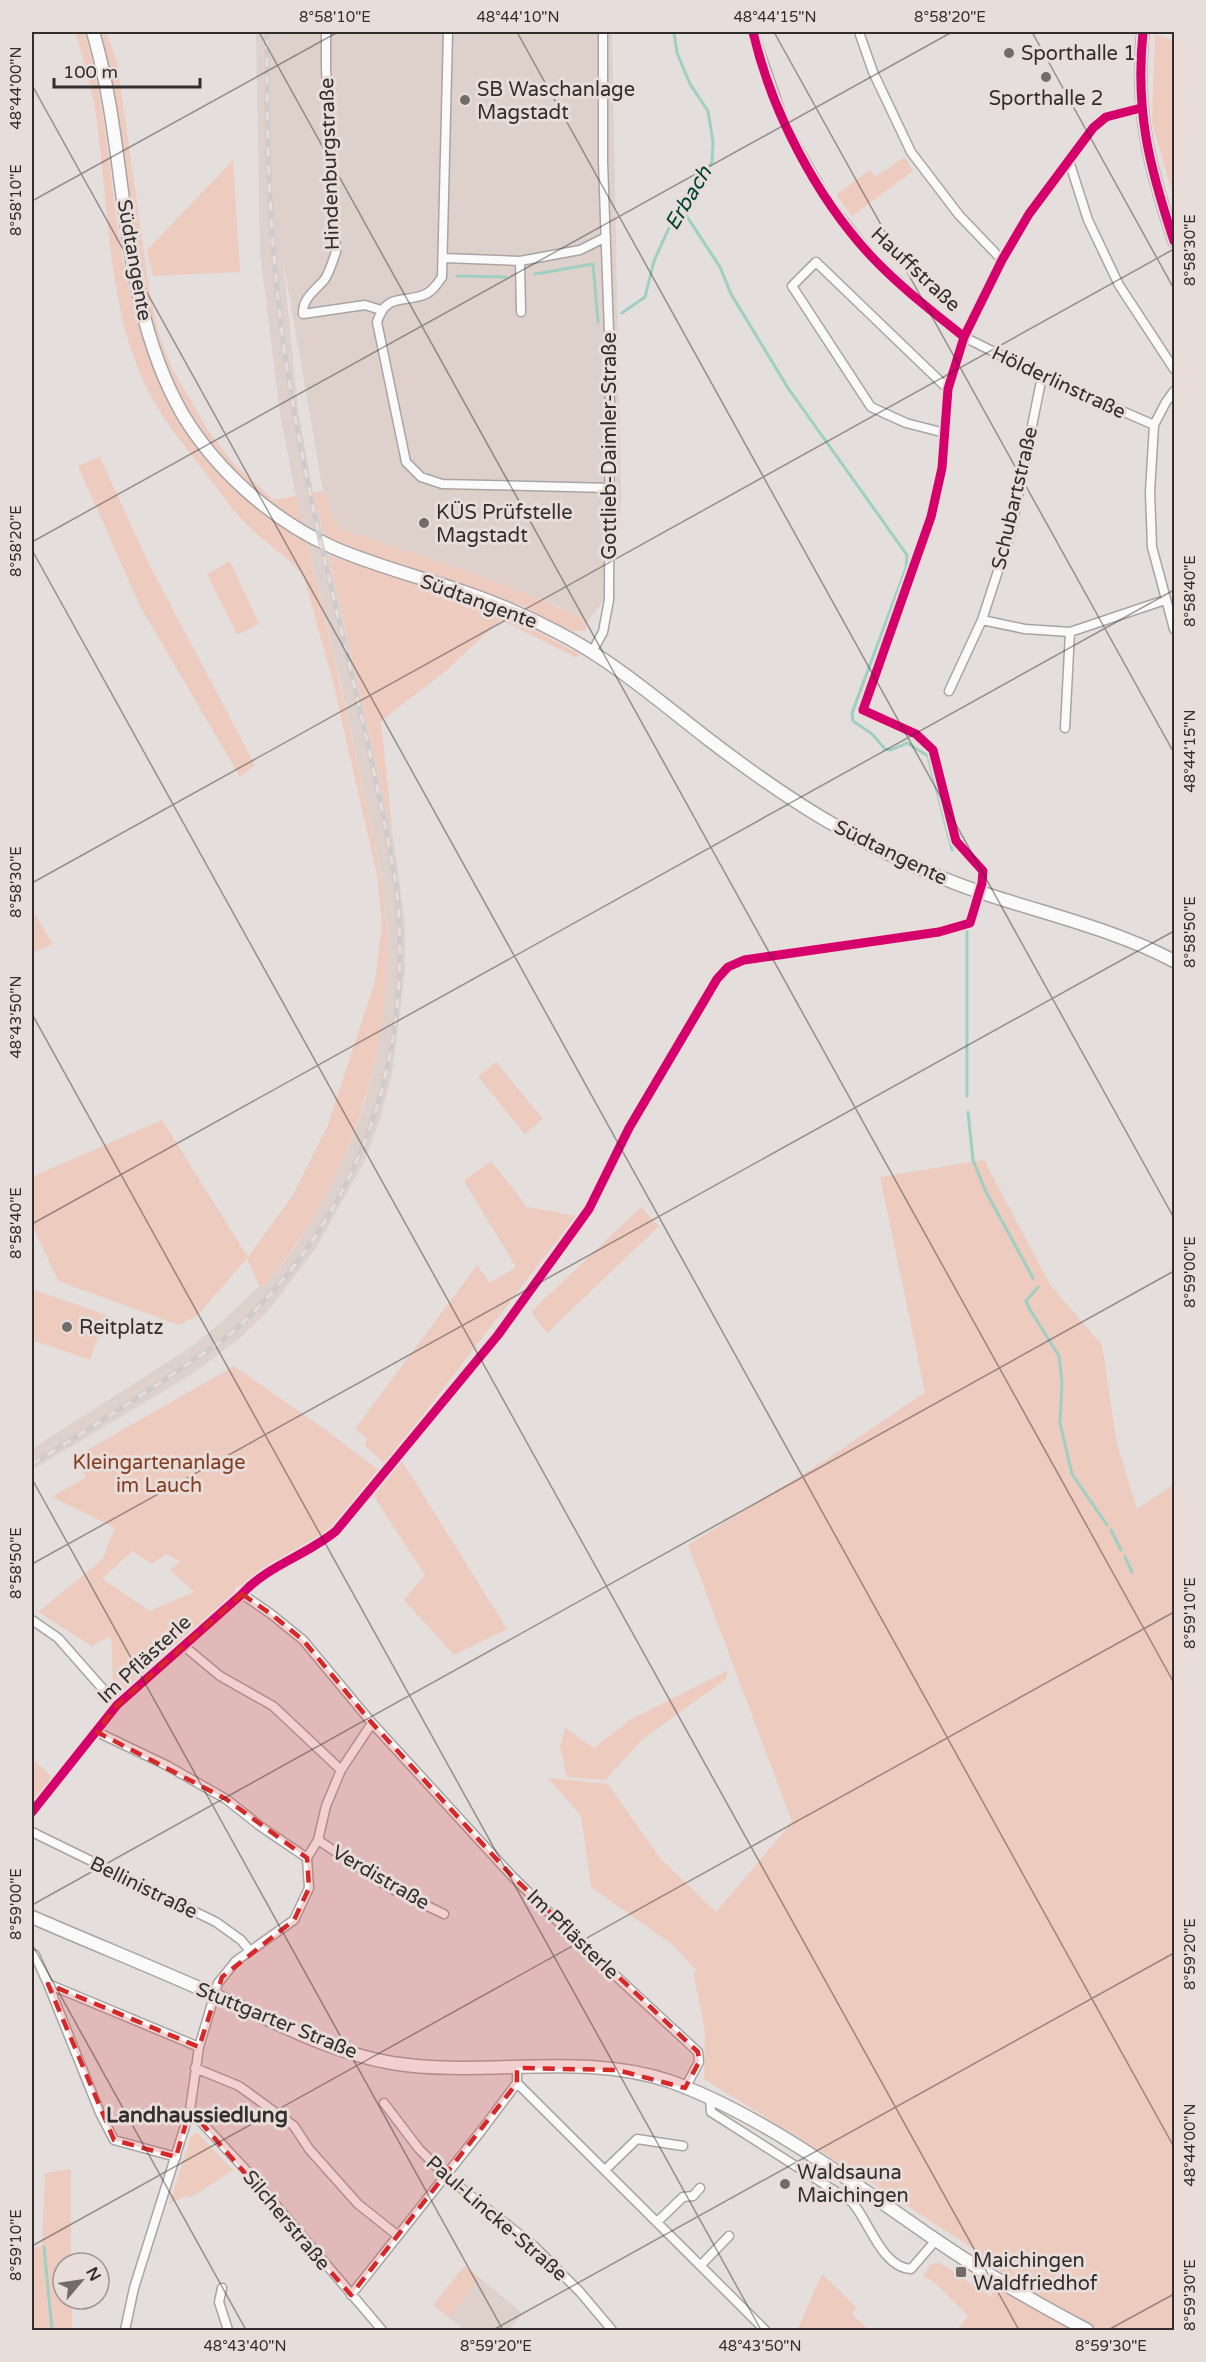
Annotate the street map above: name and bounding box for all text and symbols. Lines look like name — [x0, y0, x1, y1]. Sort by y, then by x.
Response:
text: 8°58'10"E — [299, 8, 371, 26]
text: 48°44'10"N — [476, 8, 560, 26]
text: 48°44'15"N — [733, 8, 817, 26]
text: 8°58'20"E — [914, 8, 986, 26]
place label: Sporthalle 1 — [1021, 42, 1136, 66]
text: 48°44'00"N — [7, 46, 25, 130]
marker: Sporthalle 1 — [1002, 46, 1016, 60]
scale bar — [54, 51, 200, 89]
text: 100 m — [63, 61, 118, 83]
marker: Sporthalle 2 — [1039, 70, 1053, 84]
street label: Hindenburgstraße — [315, 77, 345, 251]
place label: SB Waschanlage Magstadt — [477, 78, 635, 125]
place label: Sporthalle 2 — [989, 87, 1103, 111]
marker: SB Waschanlage Magstadt — [458, 93, 472, 107]
water label: Erbach — [660, 161, 718, 235]
text: 8°58'10"E — [7, 164, 25, 236]
street label: Südtangente — [112, 198, 156, 323]
text: 8°58'30"E — [1181, 214, 1199, 286]
street label: Hauffstraße — [866, 222, 965, 317]
street label: Gottlieb-Daimler-Straße — [598, 332, 622, 560]
street label: Hölderlinstraße — [988, 341, 1129, 424]
street label: Schubartstraße — [987, 424, 1043, 572]
place label: KÜS Prüfstelle Magstadt — [436, 500, 572, 548]
text: 8°58'20"E — [7, 505, 25, 577]
marker: KÜS Prüfstelle Magstadt — [417, 516, 431, 530]
text: 8°58'40"E — [1181, 555, 1199, 627]
street label: Südtangente — [417, 570, 540, 634]
text: 48°44'15"N — [1181, 709, 1199, 793]
street label: Südtangente — [830, 815, 951, 891]
text: 8°58'30"E — [7, 846, 25, 918]
text: 8°58'50"E — [1181, 896, 1199, 968]
text: 48°43'50"N — [7, 975, 25, 1059]
text: 8°58'40"E — [7, 1187, 25, 1259]
text: 8°59'00"E — [1181, 1236, 1199, 1308]
place label: Reitplatz — [79, 1316, 163, 1340]
marker: Reitplatz — [60, 1320, 74, 1334]
park label: Kleingartenanlage im Lauch — [73, 1451, 245, 1498]
text: 8°58'50"E — [7, 1527, 25, 1599]
text: 8°59'10"E — [1181, 1577, 1199, 1649]
street label: Im Pflästerle — [93, 1610, 196, 1709]
street label: Verdistraße — [327, 1840, 434, 1915]
street label: Bellinistraße — [86, 1852, 201, 1924]
text: 8°59'00"E — [7, 1868, 25, 1940]
street label: Im Pflästerle — [521, 1885, 623, 1985]
text: 8°59'20"E — [1181, 1918, 1199, 1990]
street label: Stuttgarter Straße — [192, 1978, 361, 2064]
district label: Landhaussiedlung — [106, 2103, 288, 2128]
text: 48°44'00"N — [1181, 2103, 1199, 2187]
street label: Paul-Lincke-Straße — [421, 2151, 572, 2287]
place label: Waldsauna Maichingen — [797, 2161, 909, 2208]
street label: Silcherstraße — [237, 2166, 335, 2276]
marker: Waldsauna Maichingen — [778, 2177, 792, 2191]
text: 8°59'10"E — [7, 2209, 25, 2281]
place label: Maichingen Waldfriedhof — [973, 2249, 1098, 2296]
north arrow — [51, 2251, 111, 2311]
text: 8°59'30"E — [1181, 2259, 1199, 2331]
text: N — [81, 2264, 105, 2285]
marker: Maichingen Waldfriedhof — [954, 2265, 968, 2279]
text: 48°43'40"N — [203, 2337, 287, 2355]
text: 8°59'20"E — [460, 2337, 532, 2355]
text: 48°43'50"N — [718, 2337, 802, 2355]
text: 8°59'30"E — [1075, 2337, 1147, 2355]

